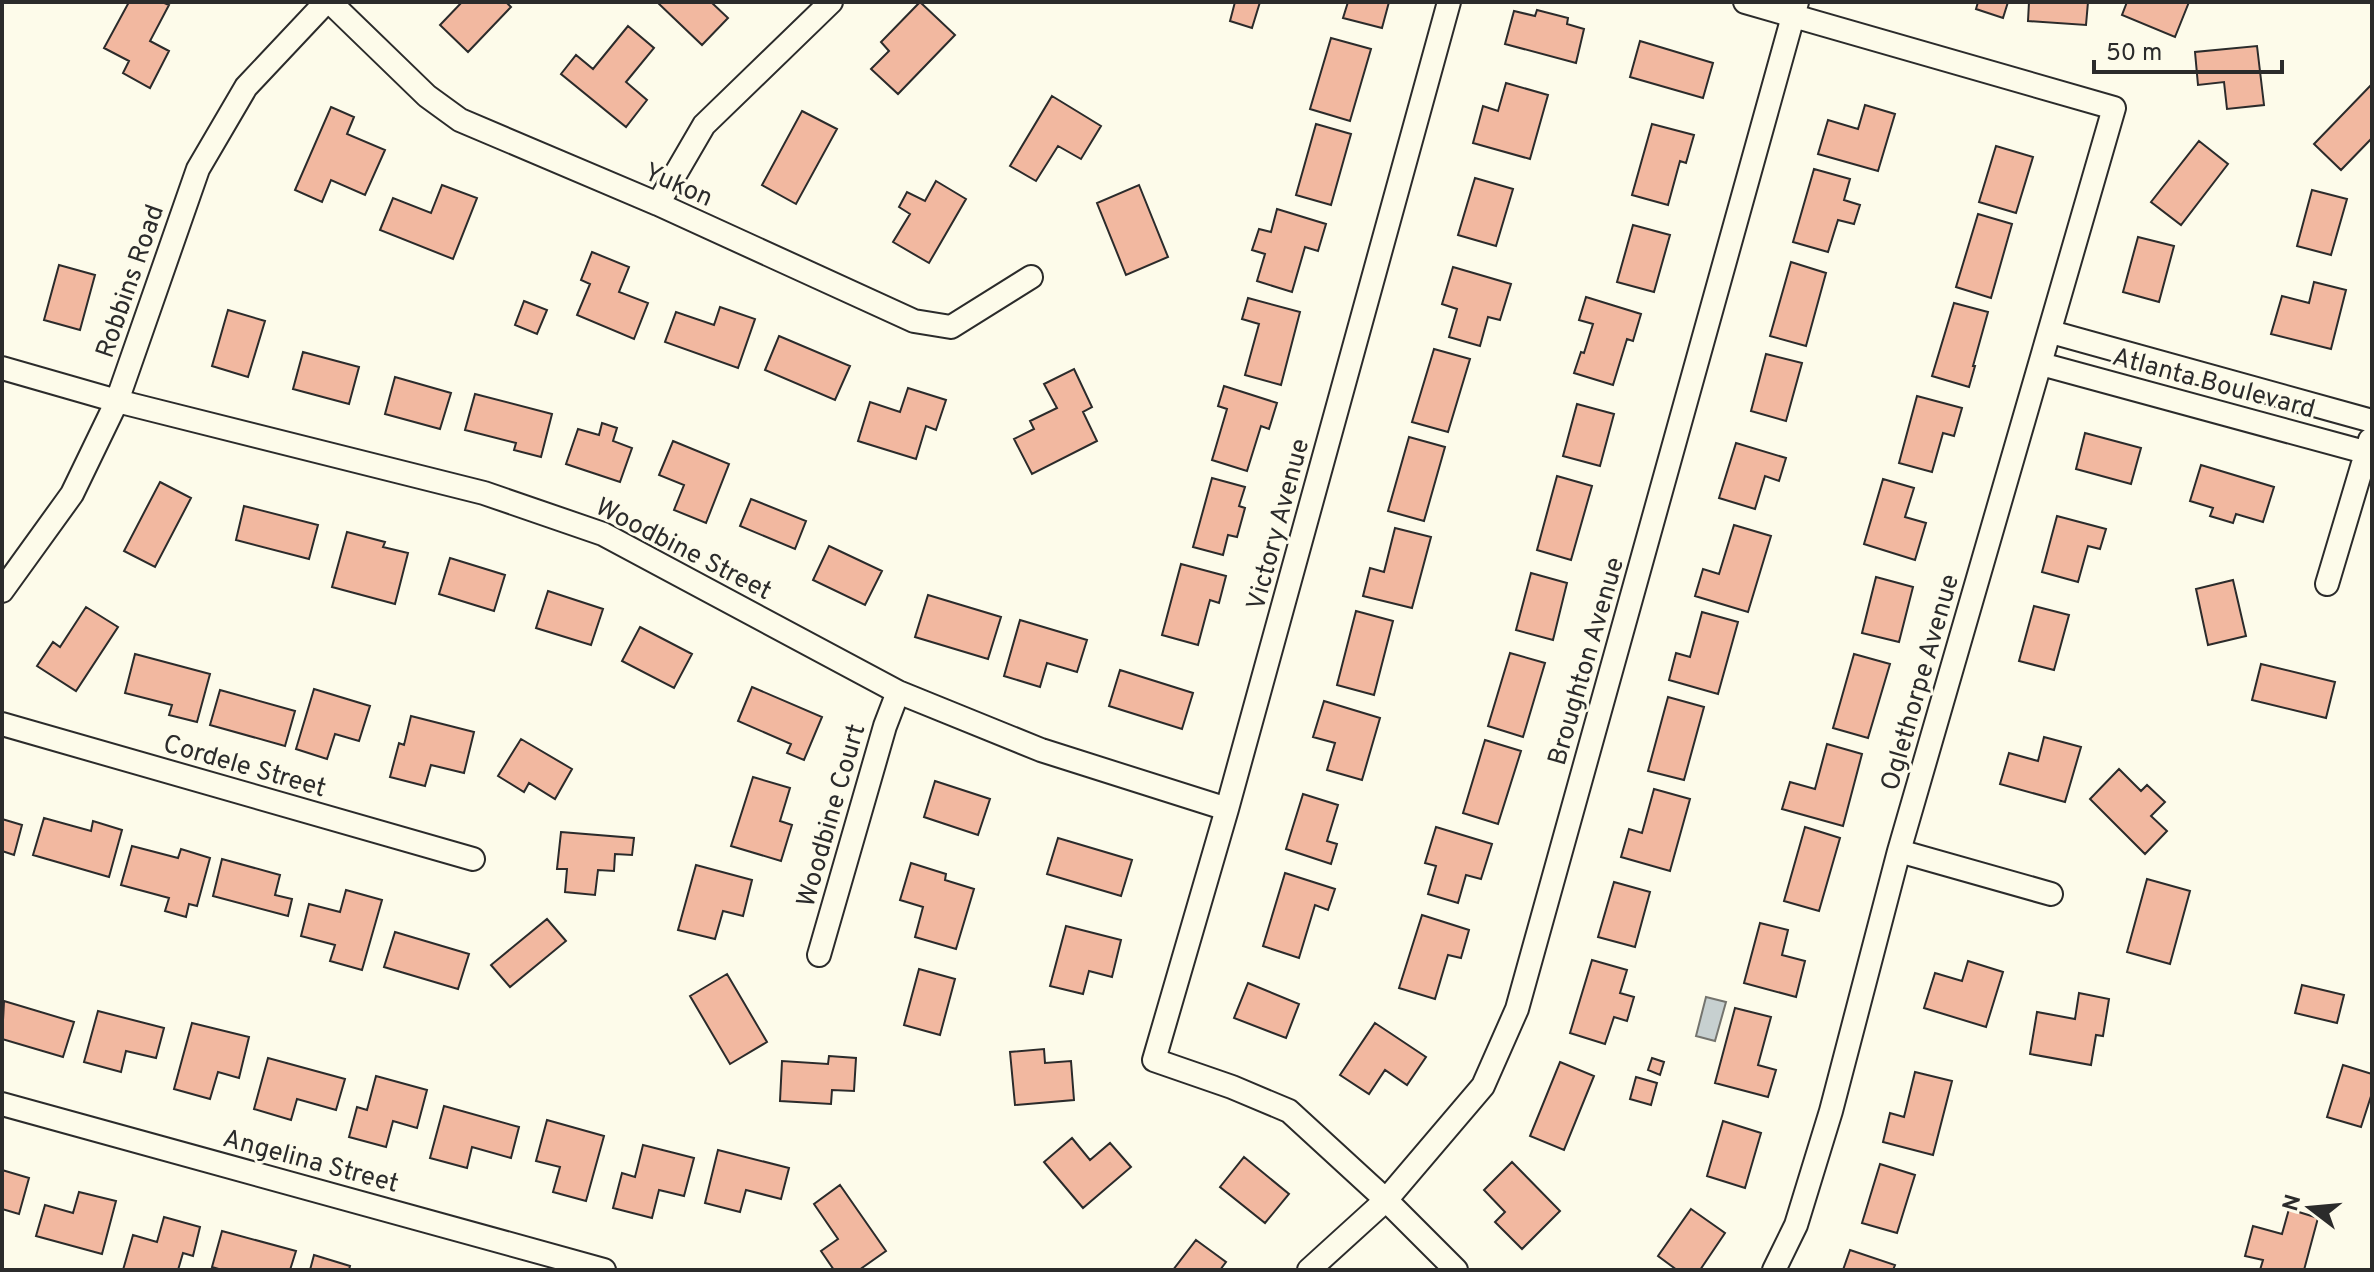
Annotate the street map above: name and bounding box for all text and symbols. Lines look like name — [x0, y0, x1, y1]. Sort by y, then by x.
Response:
scale bar — [2094, 24, 2282, 74]
text: 50 m — [2106, 39, 2162, 69]
street label: Yukon — [639, 157, 717, 216]
street label: Robbins Road — [90, 201, 173, 363]
street label: Atlanta Boulevard — [2108, 341, 2318, 427]
street label: Victory Avenue — [1241, 435, 1318, 614]
street label: Woodbine Street — [589, 492, 777, 609]
street label: Broughton Avenue — [1542, 554, 1633, 770]
street label: Oglethorpe Avenue — [1875, 571, 1968, 795]
street label: Woodbine Court — [791, 720, 874, 911]
street label: Cordele Street — [159, 728, 330, 806]
street label: Angelina Street — [219, 1123, 402, 1202]
north arrow — [2270, 1168, 2350, 1248]
text: N — [2278, 1192, 2308, 1214]

